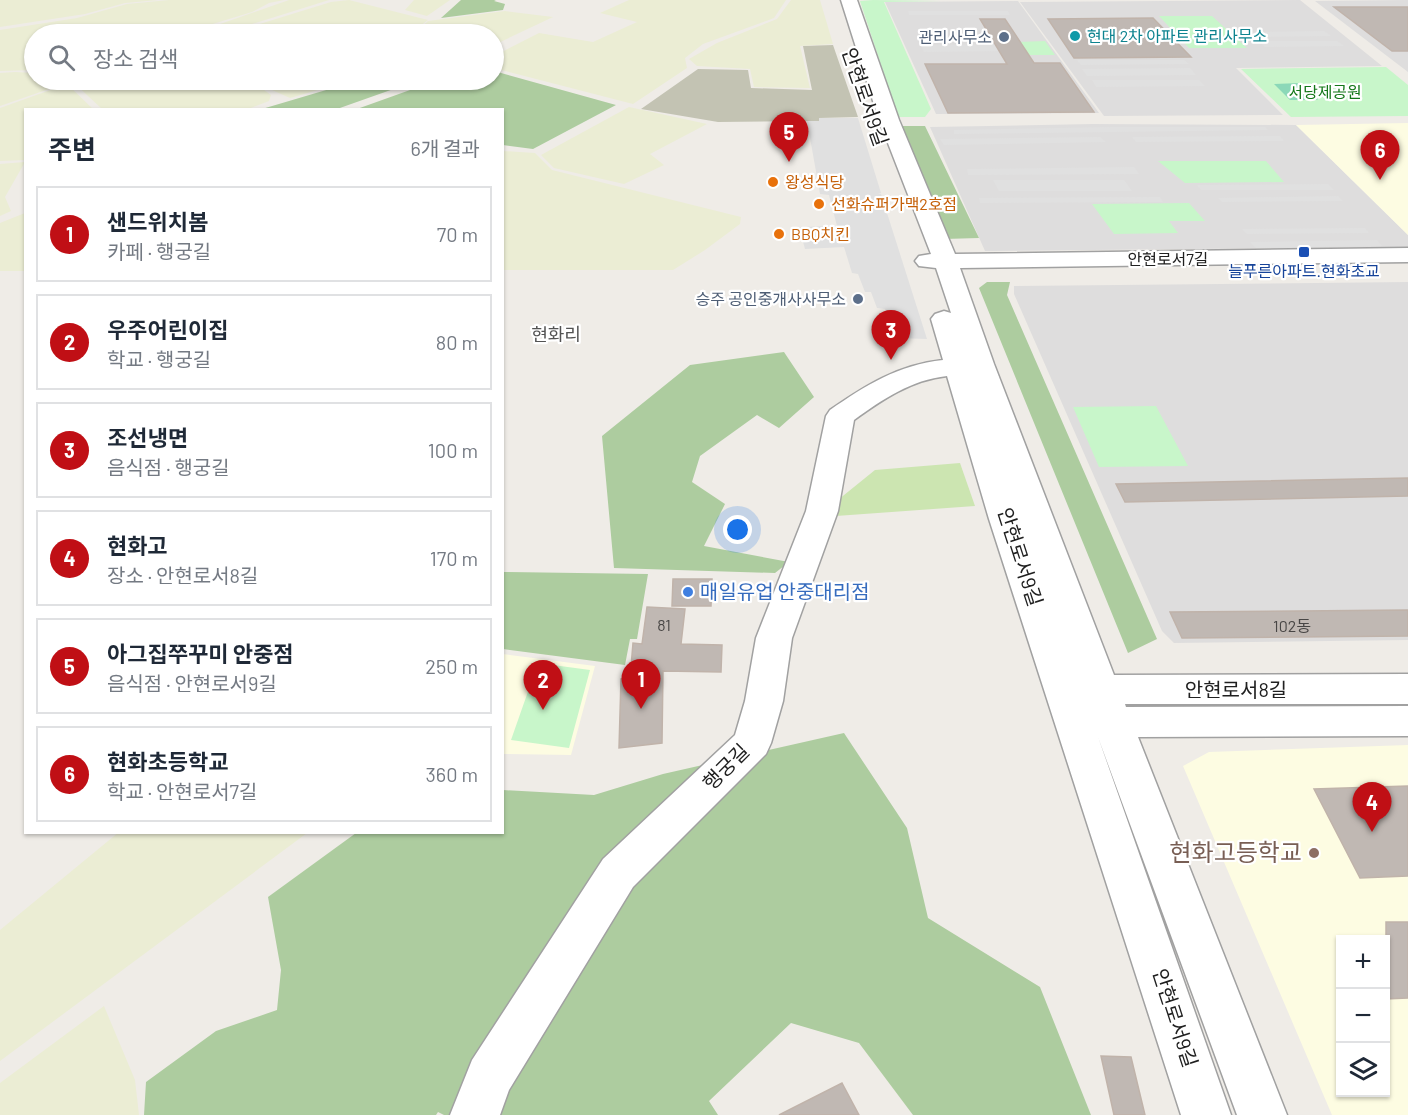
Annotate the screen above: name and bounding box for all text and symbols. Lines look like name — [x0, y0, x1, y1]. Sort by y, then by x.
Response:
search box — [24, 24, 504, 90]
place label: 현대 2차 아파트 관리사무소 — [1087, 26, 1267, 45]
place label: 관리사무소 — [918, 27, 992, 46]
marker: 현대 2차 아파트 관리사무소 — [1068, 29, 1082, 43]
marker: 관리사무소 — [997, 30, 1011, 44]
icon: search — [45, 41, 78, 74]
street label: 안현로서9길 — [838, 44, 894, 149]
text: 장소 검색 — [93, 45, 178, 71]
park label: 서당제공원 — [1288, 82, 1362, 101]
pin: 5 — [770, 112, 808, 162]
pin: 6 — [1360, 130, 1400, 180]
text: 주변 — [48, 133, 96, 164]
text: 6개 결과 — [411, 136, 480, 160]
place label: 왕성식당 — [785, 172, 844, 191]
marker: 왕성식당 — [766, 175, 780, 189]
place label: 선화슈퍼가맥2호점 — [831, 194, 957, 213]
marker: 선화슈퍼가맥2호점 — [812, 197, 826, 211]
text: 샌드위치봄 — [107, 208, 208, 234]
text: 1 — [66, 222, 73, 246]
text: 70 m — [437, 222, 478, 246]
place label: BBQ치킨 — [791, 224, 850, 243]
marker: BBQ치킨 — [772, 227, 786, 241]
text: 카페 · 행궁길 — [107, 239, 211, 263]
marker: 늘푸른아파트.현화초교 — [1297, 245, 1311, 259]
street label: 안현로서7길 — [1127, 249, 1209, 268]
place label: 늘푸른아파트.현화초교 — [1228, 261, 1380, 280]
place label: 승주 공인중개사사무소 — [696, 289, 846, 308]
marker: 승주 공인중개사사무소 — [851, 292, 865, 306]
pin: 3 — [872, 310, 910, 360]
text: 우주어린이집 — [107, 316, 228, 342]
district label: 현화리 — [531, 323, 581, 345]
text: 2 — [64, 330, 75, 354]
text: 80 m — [436, 330, 478, 354]
text: 학교 · 행궁길 — [107, 347, 211, 371]
text: 조선냉면 — [107, 424, 188, 450]
text: 3 — [64, 438, 75, 462]
text: 100 m — [428, 438, 478, 462]
text: 음식점 · 행궁길 — [107, 455, 230, 479]
street label: 안현로서9길 — [994, 504, 1048, 609]
your location — [723, 515, 752, 544]
text: 현화고 — [107, 532, 168, 558]
text: 4 — [63, 546, 76, 570]
text: 170 m — [430, 546, 478, 570]
text: 장소 · 안현로서8길 — [107, 563, 258, 587]
place label: 매일유업 안중대리점 — [700, 579, 870, 603]
marker: 매일유업 안중대리점 — [681, 585, 695, 599]
house number: 81 — [657, 615, 671, 634]
house number: 102동 — [1273, 616, 1311, 635]
text: 아그집쭈꾸미 안중점 — [107, 640, 294, 666]
text: 5 — [64, 654, 75, 678]
text: 250 m — [425, 654, 478, 678]
pin: 2 — [524, 660, 562, 710]
pin: 1 — [622, 660, 660, 709]
text: 음식점 · 안현로서9길 — [107, 671, 277, 695]
street label: 안현로서8길 — [1185, 677, 1287, 701]
street label: 행궁길 — [697, 738, 753, 794]
text: 현화초등학교 — [107, 748, 228, 774]
text: 6 — [64, 762, 75, 786]
text: 360 m — [426, 762, 478, 786]
text: 학교 · 안현로서7길 — [107, 779, 257, 803]
pin: 4 — [1352, 782, 1392, 832]
place label: 현화고등학교 — [1170, 837, 1302, 866]
marker: 현화고등학교 — [1307, 846, 1321, 860]
map controls — [1336, 935, 1390, 1097]
button: + — [1336, 935, 1390, 989]
street label: 안현로서9길 — [1149, 965, 1203, 1070]
button: − — [1336, 989, 1390, 1043]
button: layers — [1336, 1043, 1390, 1097]

